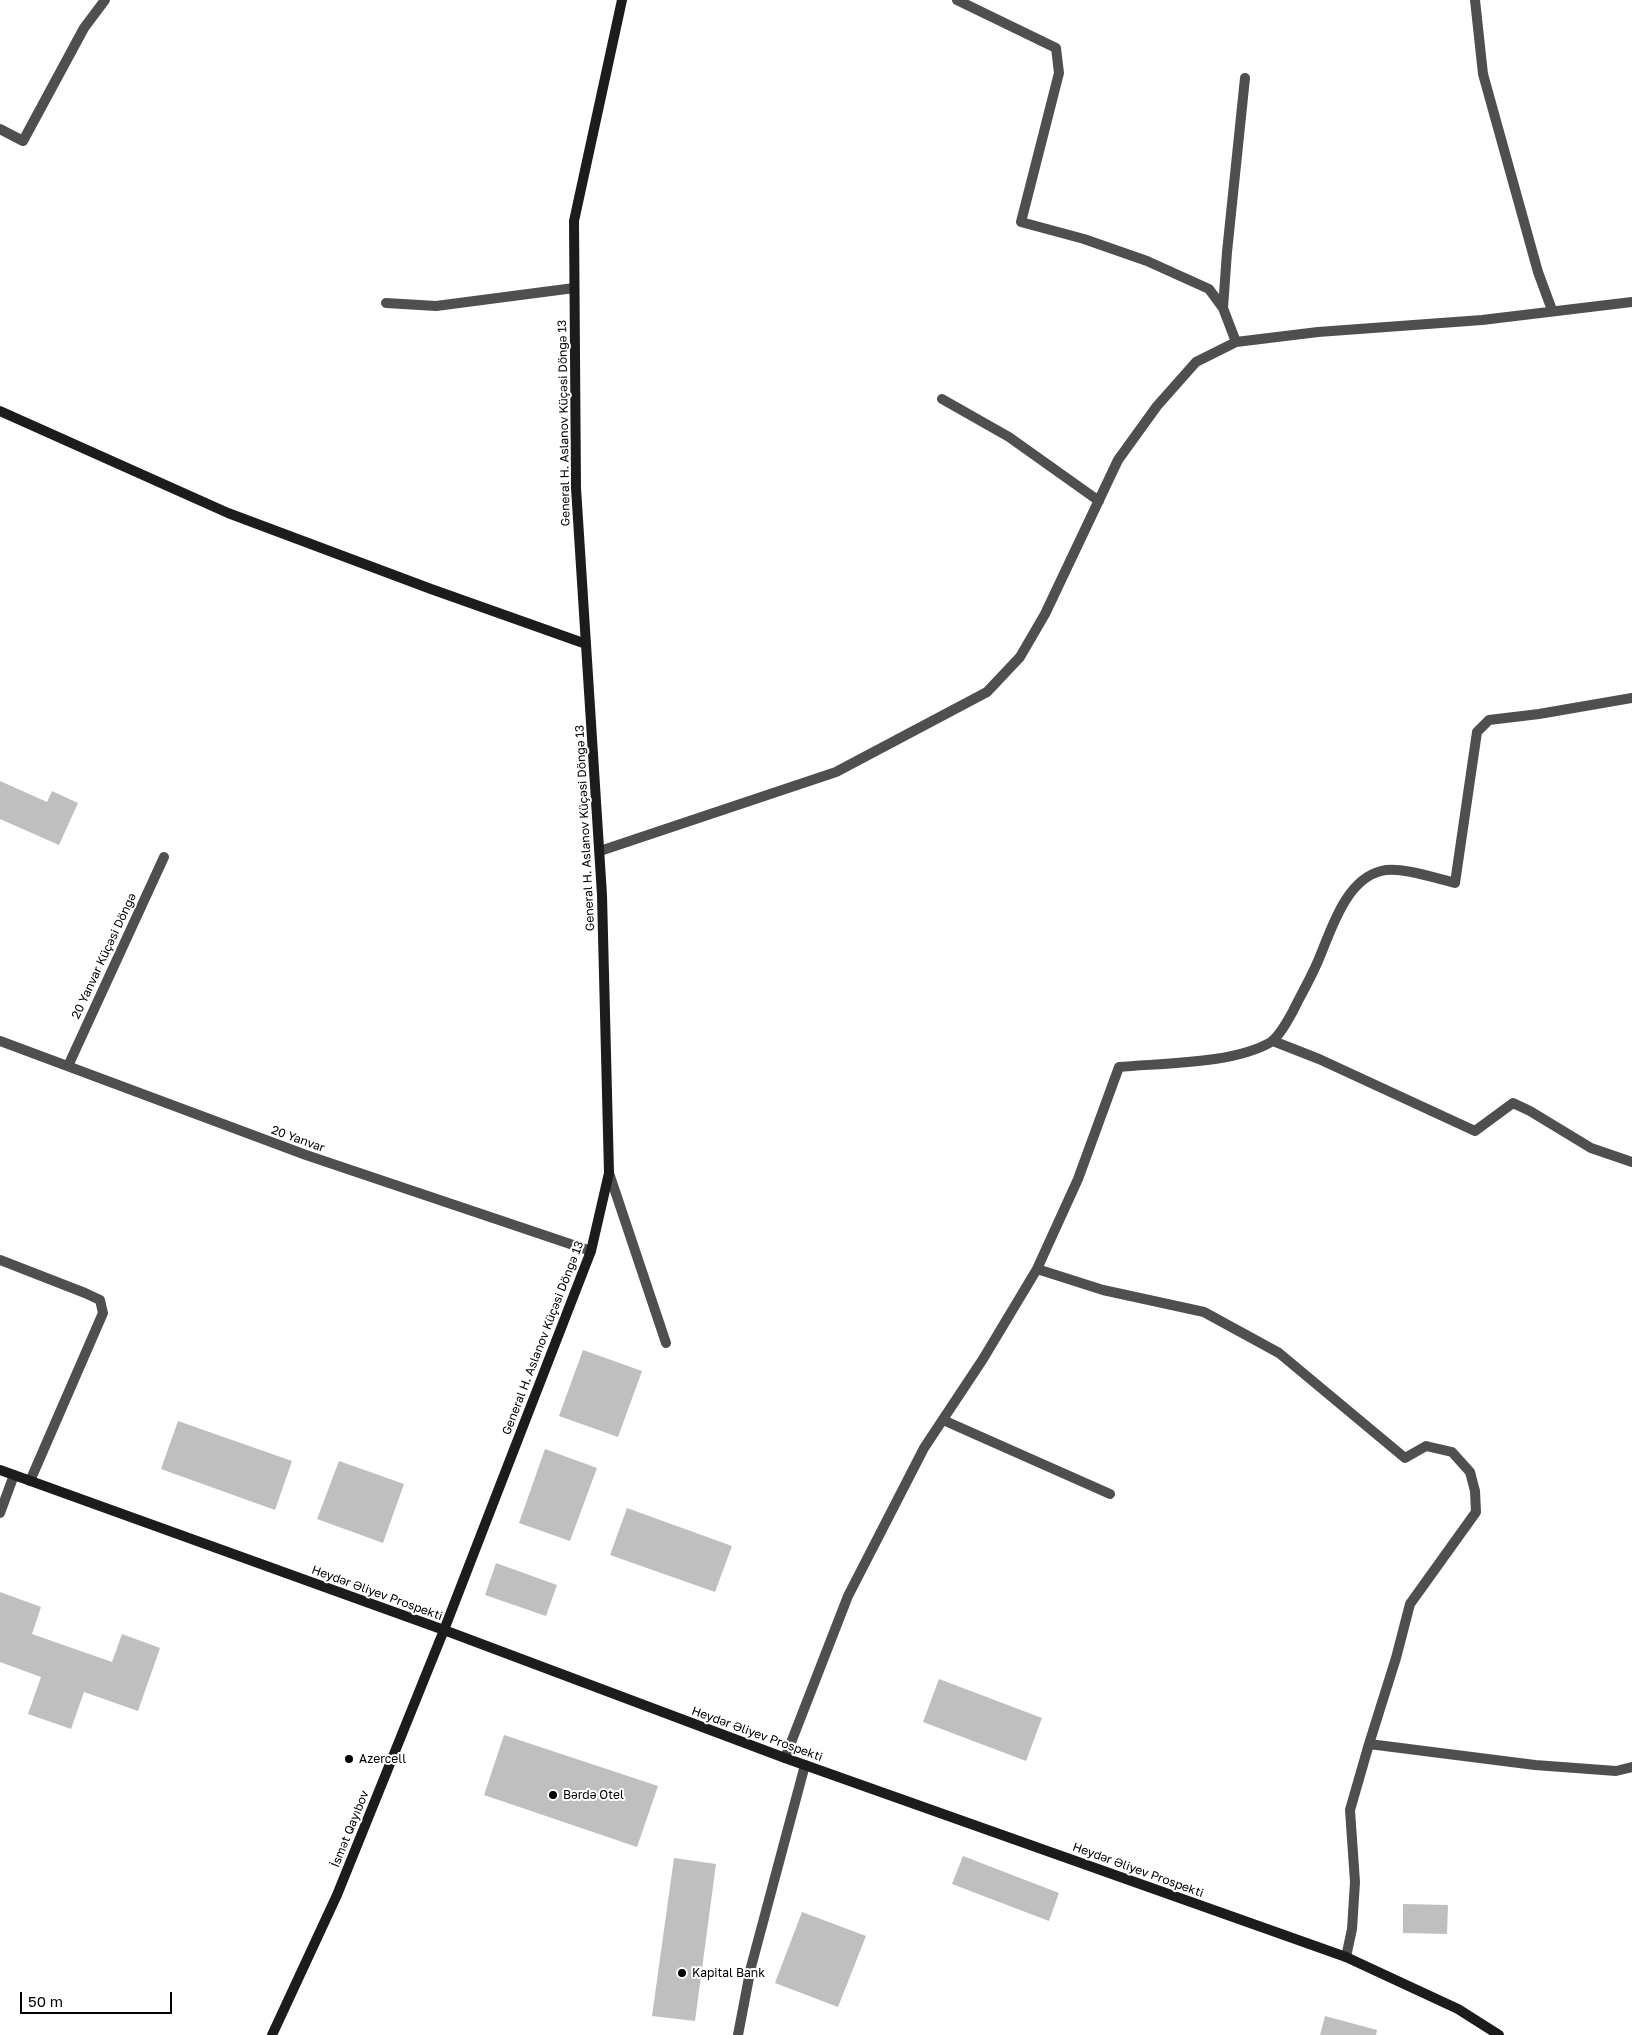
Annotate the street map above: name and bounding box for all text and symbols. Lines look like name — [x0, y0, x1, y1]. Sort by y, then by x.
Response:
street label: General H. Aslanov Küçəsi Döngə 13 — [555, 320, 573, 526]
street label: General H. Aslanov Küçəsi Döngə 13 — [572, 724, 598, 932]
street label: 20 Yanvar Küçəsi Döngə — [69, 891, 139, 1021]
street label: 20 Yanvar — [269, 1123, 327, 1155]
street label: General H. Aslanov Küçəsi Döngə 13 — [499, 1239, 587, 1437]
street label: Heydər Əliyev Prospekti — [310, 1563, 444, 1623]
street label: Heydər Əliyev Prospekti — [690, 1704, 824, 1764]
place label: Azercell — [359, 1752, 406, 1766]
marker: Azercell — [343, 1753, 355, 1765]
street label: İsmət Qayıbov — [328, 1788, 372, 1870]
place label: Bərdə Otel — [563, 1788, 624, 1802]
marker: Bərdə Otel — [547, 1789, 559, 1801]
street label: Heydər Əliyev Prospekti — [1071, 1840, 1205, 1900]
place label: Kapital Bank — [692, 1966, 765, 1980]
marker: Kapital Bank — [676, 1967, 688, 1979]
scale bar — [22, 1982, 175, 2014]
text: 50 m — [28, 1992, 63, 2010]

